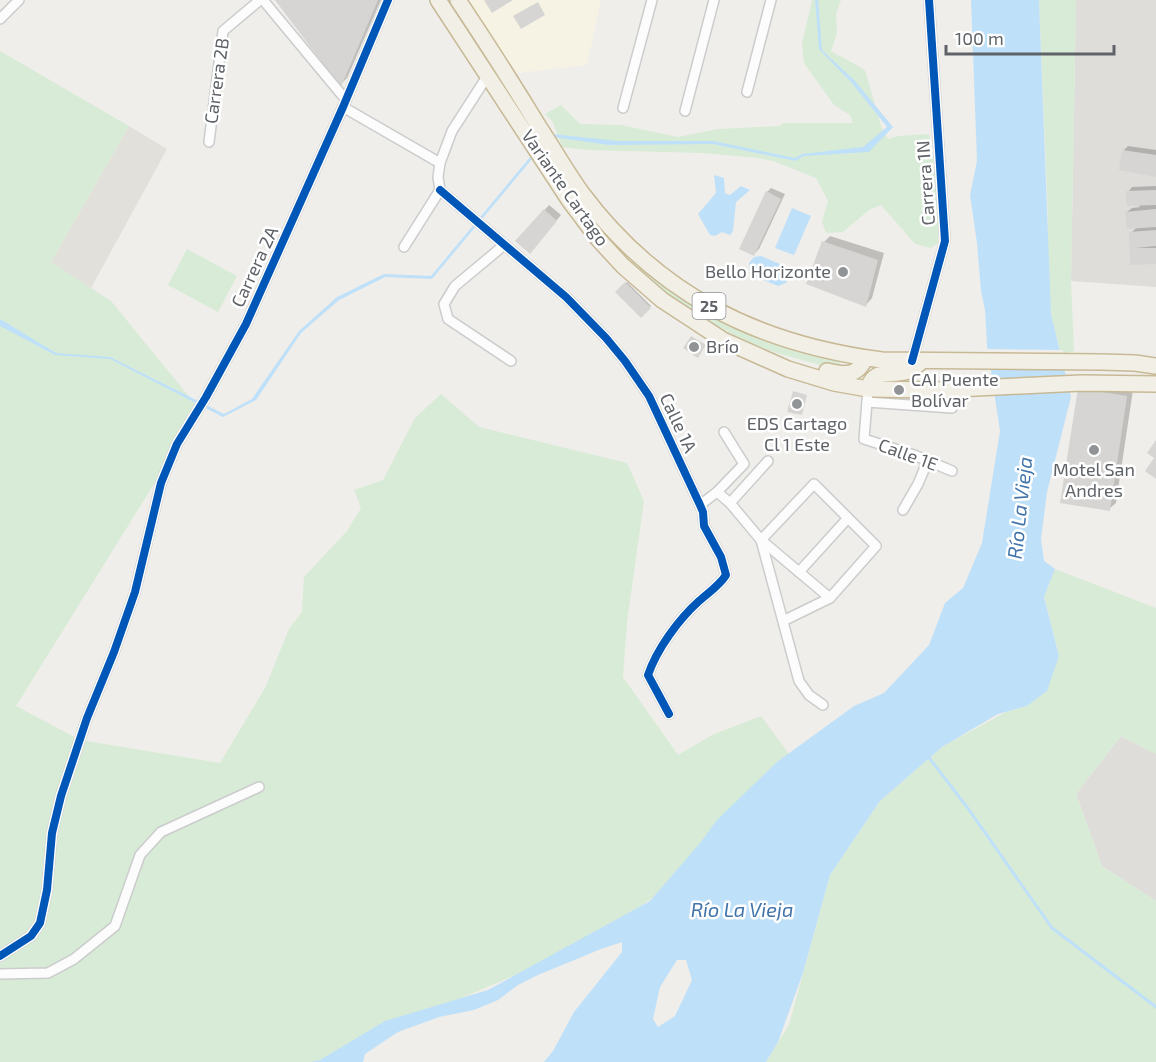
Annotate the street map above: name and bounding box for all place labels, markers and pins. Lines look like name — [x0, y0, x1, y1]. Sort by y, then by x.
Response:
place label: Bello Horizonte — [705, 260, 831, 282]
marker: Bello Horizonte — [836, 265, 850, 279]
place label: Brío — [706, 335, 739, 357]
marker: Brío — [687, 340, 701, 354]
place label: CAI Puente Bolívar — [911, 368, 999, 411]
marker: CAI Puente Bolívar — [892, 383, 906, 397]
marker: EDS Cartago Cl 1 Este — [790, 397, 804, 411]
place label: EDS Cartago Cl 1 Este — [747, 412, 847, 455]
marker: Motel San Andres — [1087, 443, 1101, 457]
place label: Motel San Andres — [1053, 458, 1135, 501]

